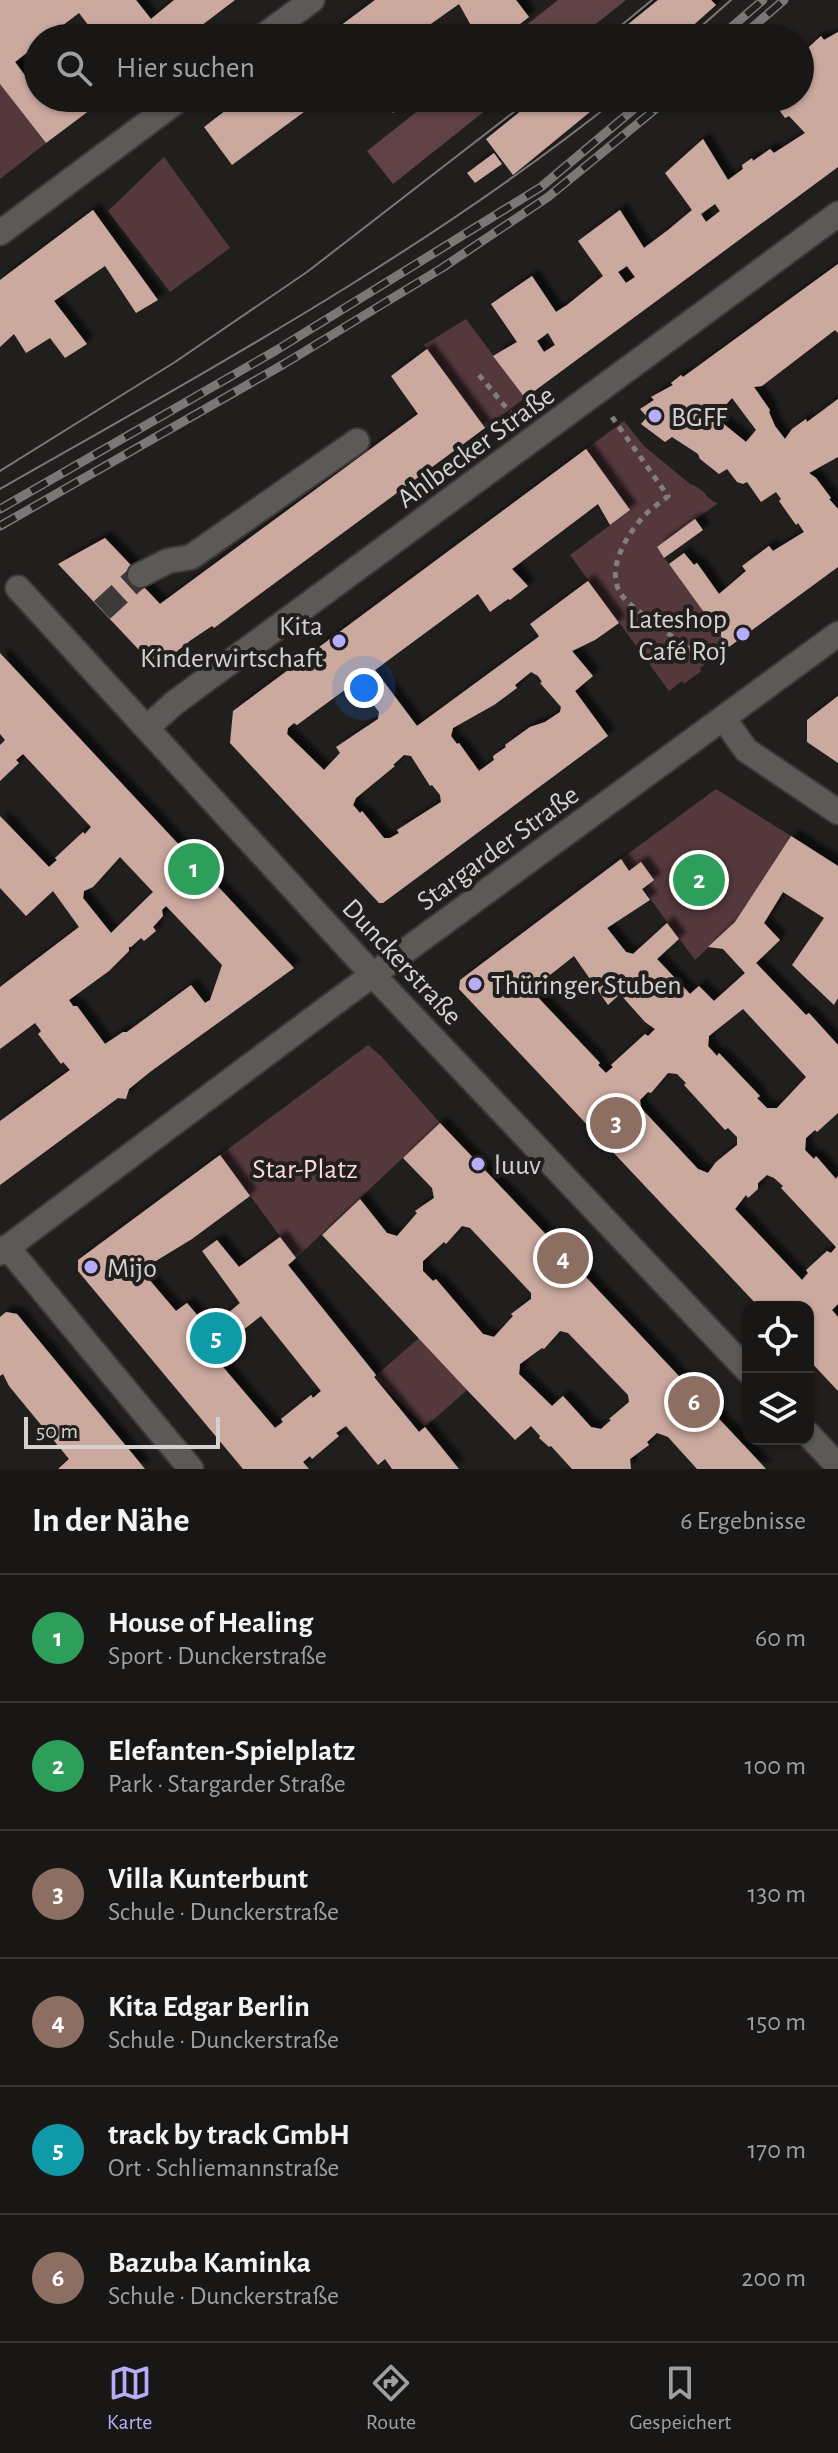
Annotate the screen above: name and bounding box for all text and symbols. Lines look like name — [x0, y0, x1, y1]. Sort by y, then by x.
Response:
search box — [24, 24, 814, 112]
icon: search — [52, 46, 96, 90]
text: Hier suchen — [116, 53, 255, 83]
street label: Ahlbecker Straße — [392, 381, 560, 514]
place label: BGFF — [671, 404, 728, 432]
marker: BGFF — [646, 407, 664, 425]
place label: Lateshop Café Roj — [628, 606, 727, 666]
place label: Kita Kinderwirtschaft — [140, 613, 323, 673]
marker: Lateshop Café Roj — [734, 625, 752, 643]
marker: Kita Kinderwirtschaft — [330, 632, 348, 650]
your location — [344, 668, 384, 708]
street label: Stargarder Straße — [412, 781, 584, 916]
pin: 1 — [168, 839, 220, 899]
pin: 2 — [673, 850, 725, 910]
street label: Dunckerstraße — [336, 894, 467, 1031]
place label: Thüringer Stuben — [491, 972, 682, 1000]
marker: Thüringer Stuben — [466, 975, 484, 993]
pin: 3 — [590, 1093, 642, 1153]
place label: luuv — [494, 1152, 541, 1180]
marker: luuv — [469, 1155, 487, 1173]
park label: Star-Platz — [252, 1156, 358, 1184]
pin: 4 — [537, 1228, 589, 1288]
place label: Mijo — [107, 1255, 157, 1283]
marker: Mijo — [82, 1258, 100, 1276]
map controls — [742, 1301, 814, 1445]
button: locate — [742, 1301, 814, 1373]
pin: 5 — [190, 1308, 242, 1368]
pin: 6 — [668, 1372, 720, 1432]
button: layers — [742, 1373, 814, 1445]
scale bar — [24, 1413, 220, 1449]
text: 50 m — [36, 1420, 78, 1442]
text: In der Nähe — [32, 1504, 189, 1538]
text: 6 Ergebnisse — [680, 1508, 806, 1534]
text: House of Healing — [108, 1608, 313, 1638]
text: 1 — [53, 1625, 63, 1651]
text: 60 m — [755, 1625, 806, 1651]
text: Sport · Dunckerstraße — [108, 1643, 327, 1669]
text: Elefanten-Spielplatz — [108, 1736, 355, 1766]
text: 2 — [52, 1753, 64, 1779]
text: 100 m — [745, 1753, 806, 1779]
text: Park · Stargarder Straße — [108, 1771, 346, 1797]
text: Villa Kunterbunt — [108, 1864, 308, 1894]
text: 3 — [52, 1881, 64, 1907]
text: 130 m — [748, 1881, 806, 1907]
text: Schule · Dunckerstraße — [108, 1899, 339, 1925]
text: Kita Edgar Berlin — [108, 1992, 310, 2022]
text: 4 — [51, 2009, 65, 2035]
text: 150 m — [747, 2009, 806, 2035]
text: Schule · Dunckerstraße — [108, 2027, 339, 2053]
text: track by track GmbH — [108, 2120, 350, 2150]
text: 5 — [52, 2137, 64, 2163]
text: 170 m — [747, 2137, 806, 2163]
text: Ort · Schliemannstraße — [108, 2155, 339, 2181]
text: Bazuba Kaminka — [108, 2248, 311, 2278]
text: 6 — [52, 2265, 64, 2291]
text: 200 m — [742, 2265, 806, 2291]
text: Schule · Dunckerstraße — [108, 2283, 339, 2309]
tab: Karte — [107, 2361, 152, 2435]
tab: Route — [366, 2361, 416, 2435]
tab: Gespeichert — [629, 2361, 731, 2435]

